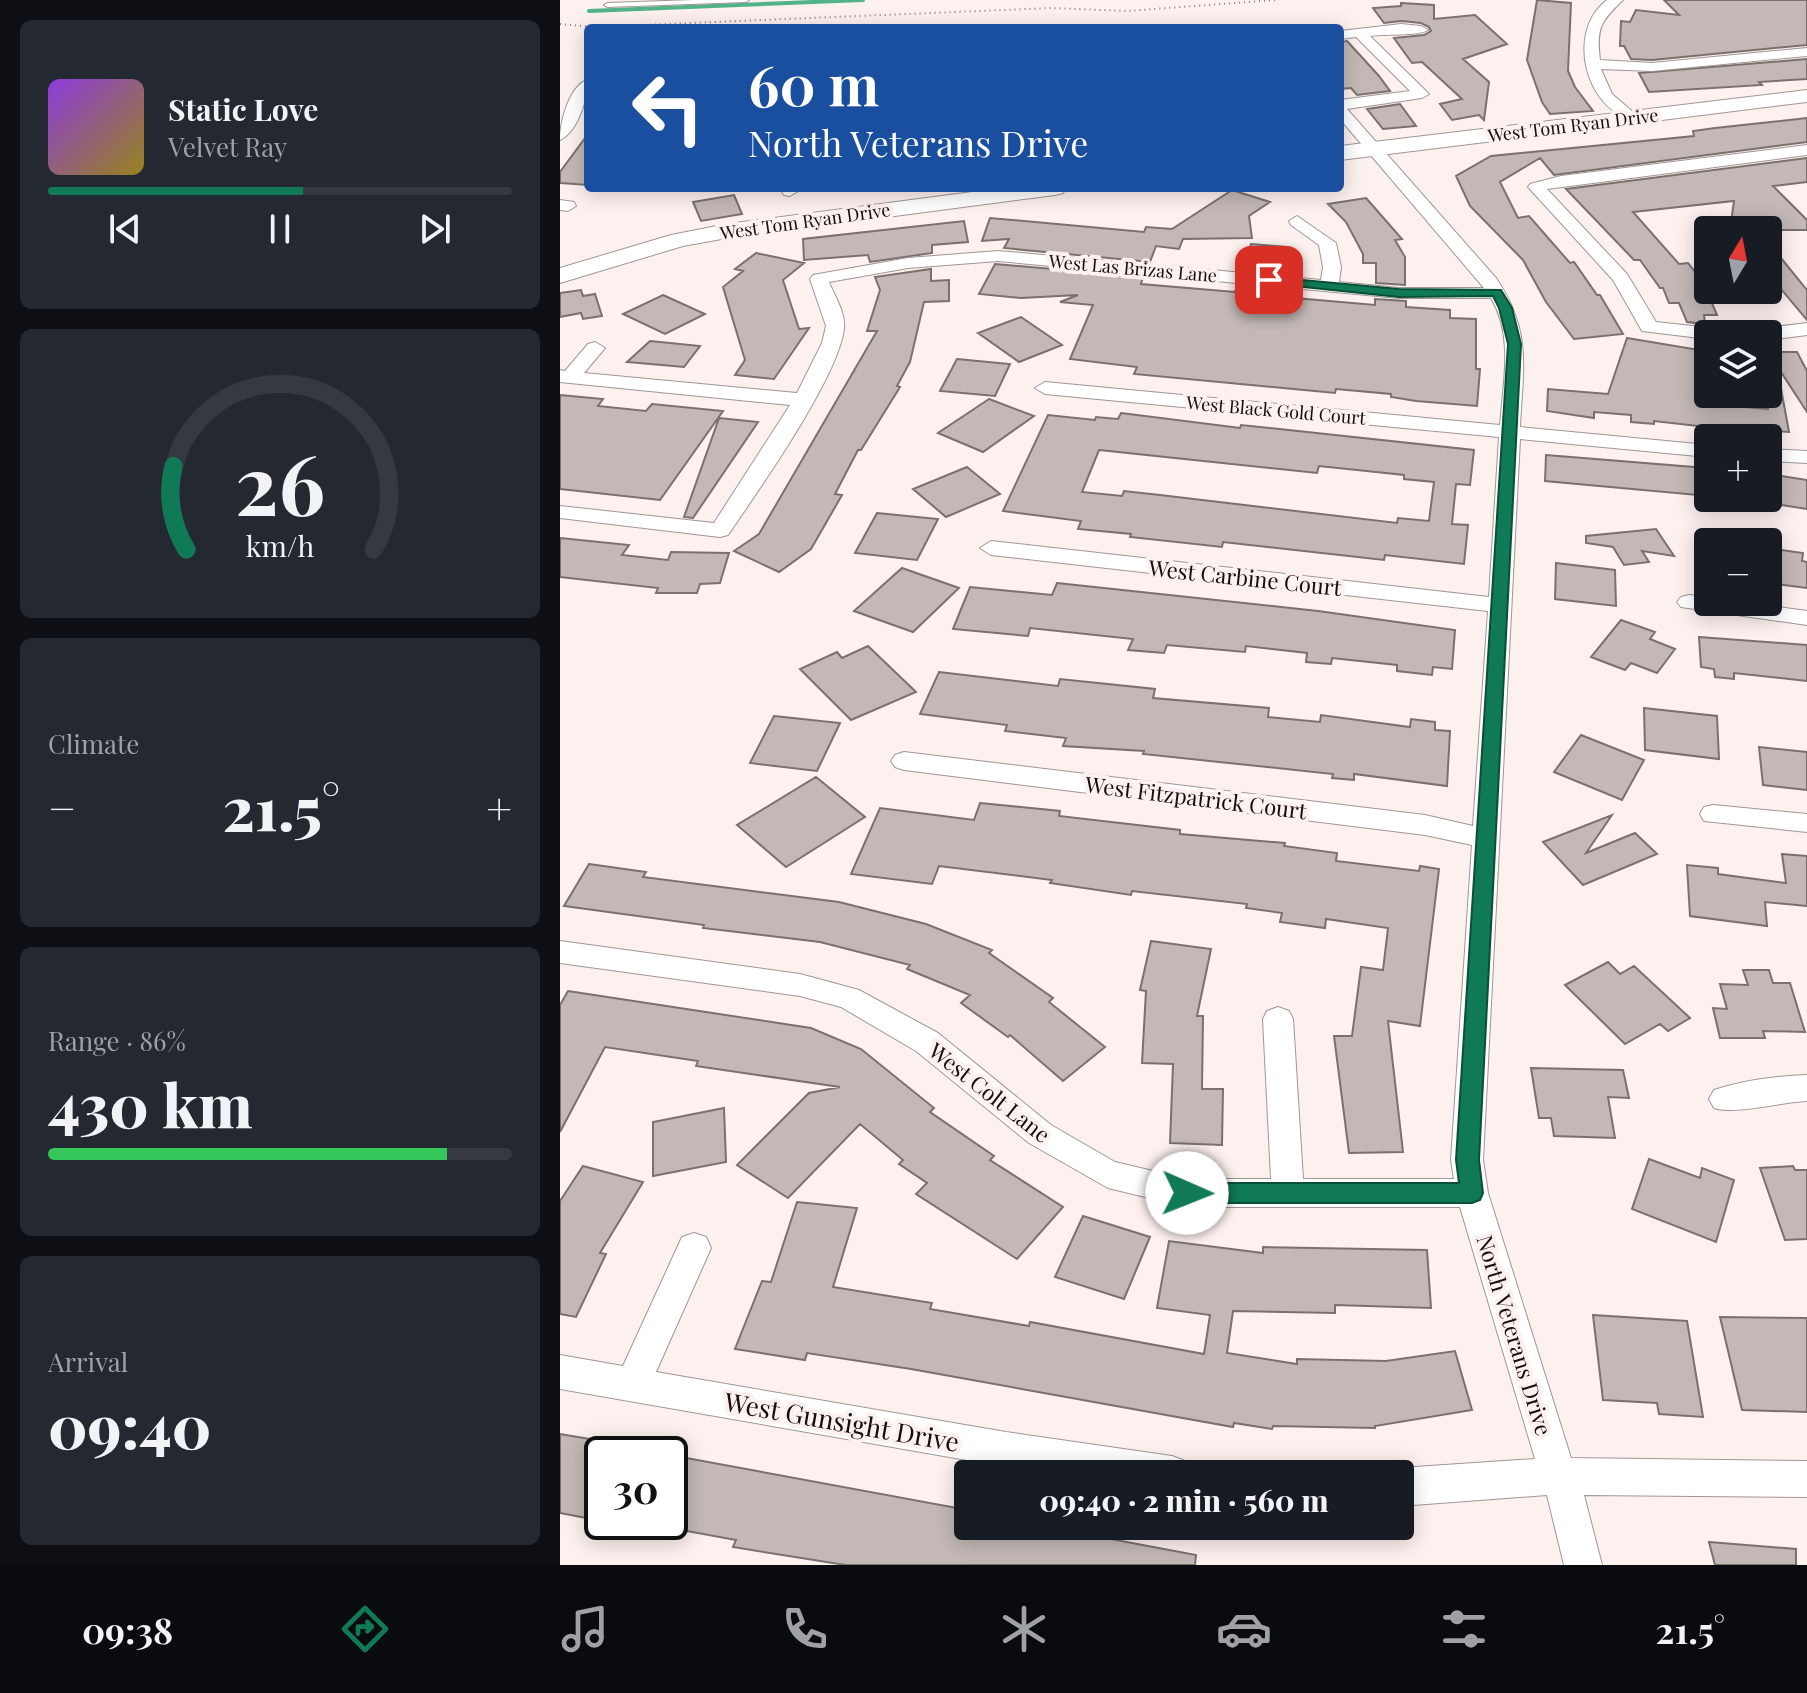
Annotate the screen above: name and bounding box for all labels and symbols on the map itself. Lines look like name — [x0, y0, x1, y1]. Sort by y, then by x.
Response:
street label: West Tom Ryan Drive — [1485, 103, 1660, 147]
street label: West Tom Ryan Drive — [717, 197, 892, 245]
north arrow — [1694, 216, 1782, 304]
pin — [1235, 246, 1303, 314]
street label: West Las Brizas Lane — [1047, 249, 1218, 287]
street label: West Black Gold Court — [1184, 390, 1367, 430]
street label: West Carbine Court — [1146, 552, 1344, 602]
street label: West Fitzpatrick Court — [1083, 768, 1310, 826]
street label: West Colt Lane — [922, 1034, 1057, 1149]
position arrow — [1145, 1151, 1229, 1235]
street label: North Veterans Drive — [1470, 1231, 1560, 1439]
street label: West Gunsight Drive — [721, 1383, 962, 1459]
speed limit sign: 30 — [584, 1436, 688, 1540]

